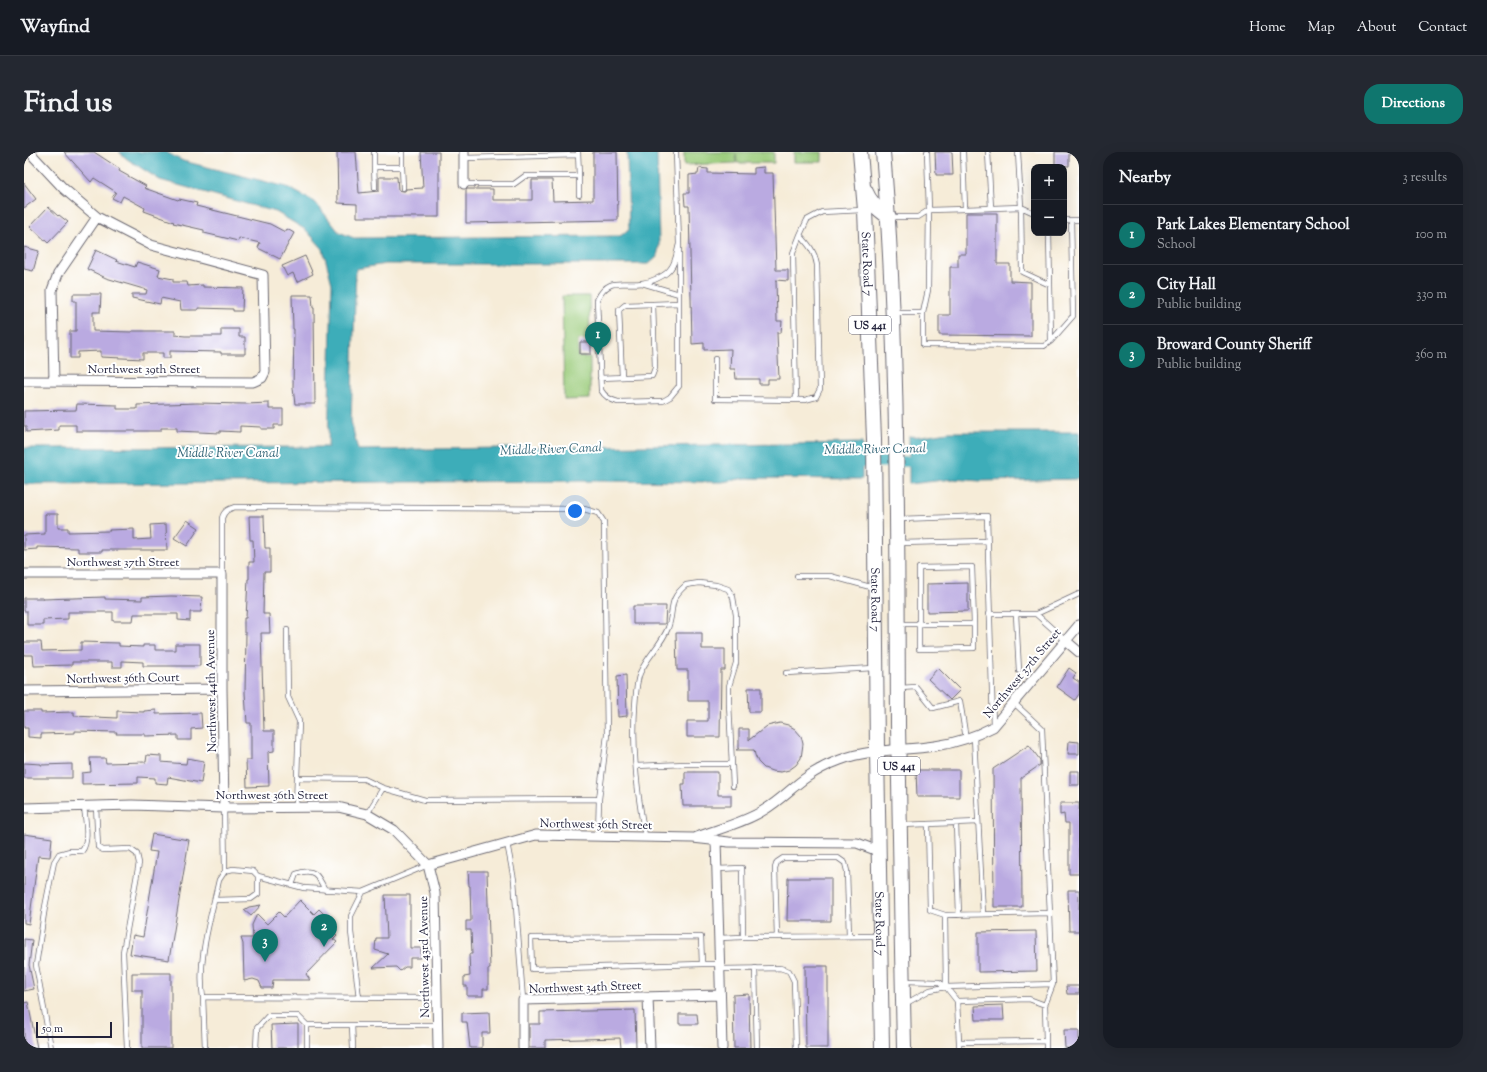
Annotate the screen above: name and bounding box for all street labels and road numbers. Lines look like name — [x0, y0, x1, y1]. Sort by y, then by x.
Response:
street label: State Road 7 — [856, 231, 876, 296]
road number: US 441 — [849, 316, 891, 334]
street label: Northwest 39th Street — [88, 361, 200, 379]
street label: Northwest 37th Street — [67, 554, 179, 572]
street label: State Road 7 — [865, 567, 884, 632]
street label: Northwest 37th Street — [980, 625, 1066, 723]
street label: Northwest 44th Avenue — [202, 629, 222, 753]
street label: Northwest 36th Court — [66, 669, 180, 689]
road number: US 441 — [878, 757, 920, 775]
street label: Northwest 36th Street — [216, 787, 328, 805]
street label: Northwest 36th Street — [540, 815, 652, 835]
street label: State Road 7 — [869, 891, 888, 956]
street label: Northwest 43rd Avenue — [415, 896, 435, 1018]
street label: Northwest 34th Street — [528, 977, 642, 999]

